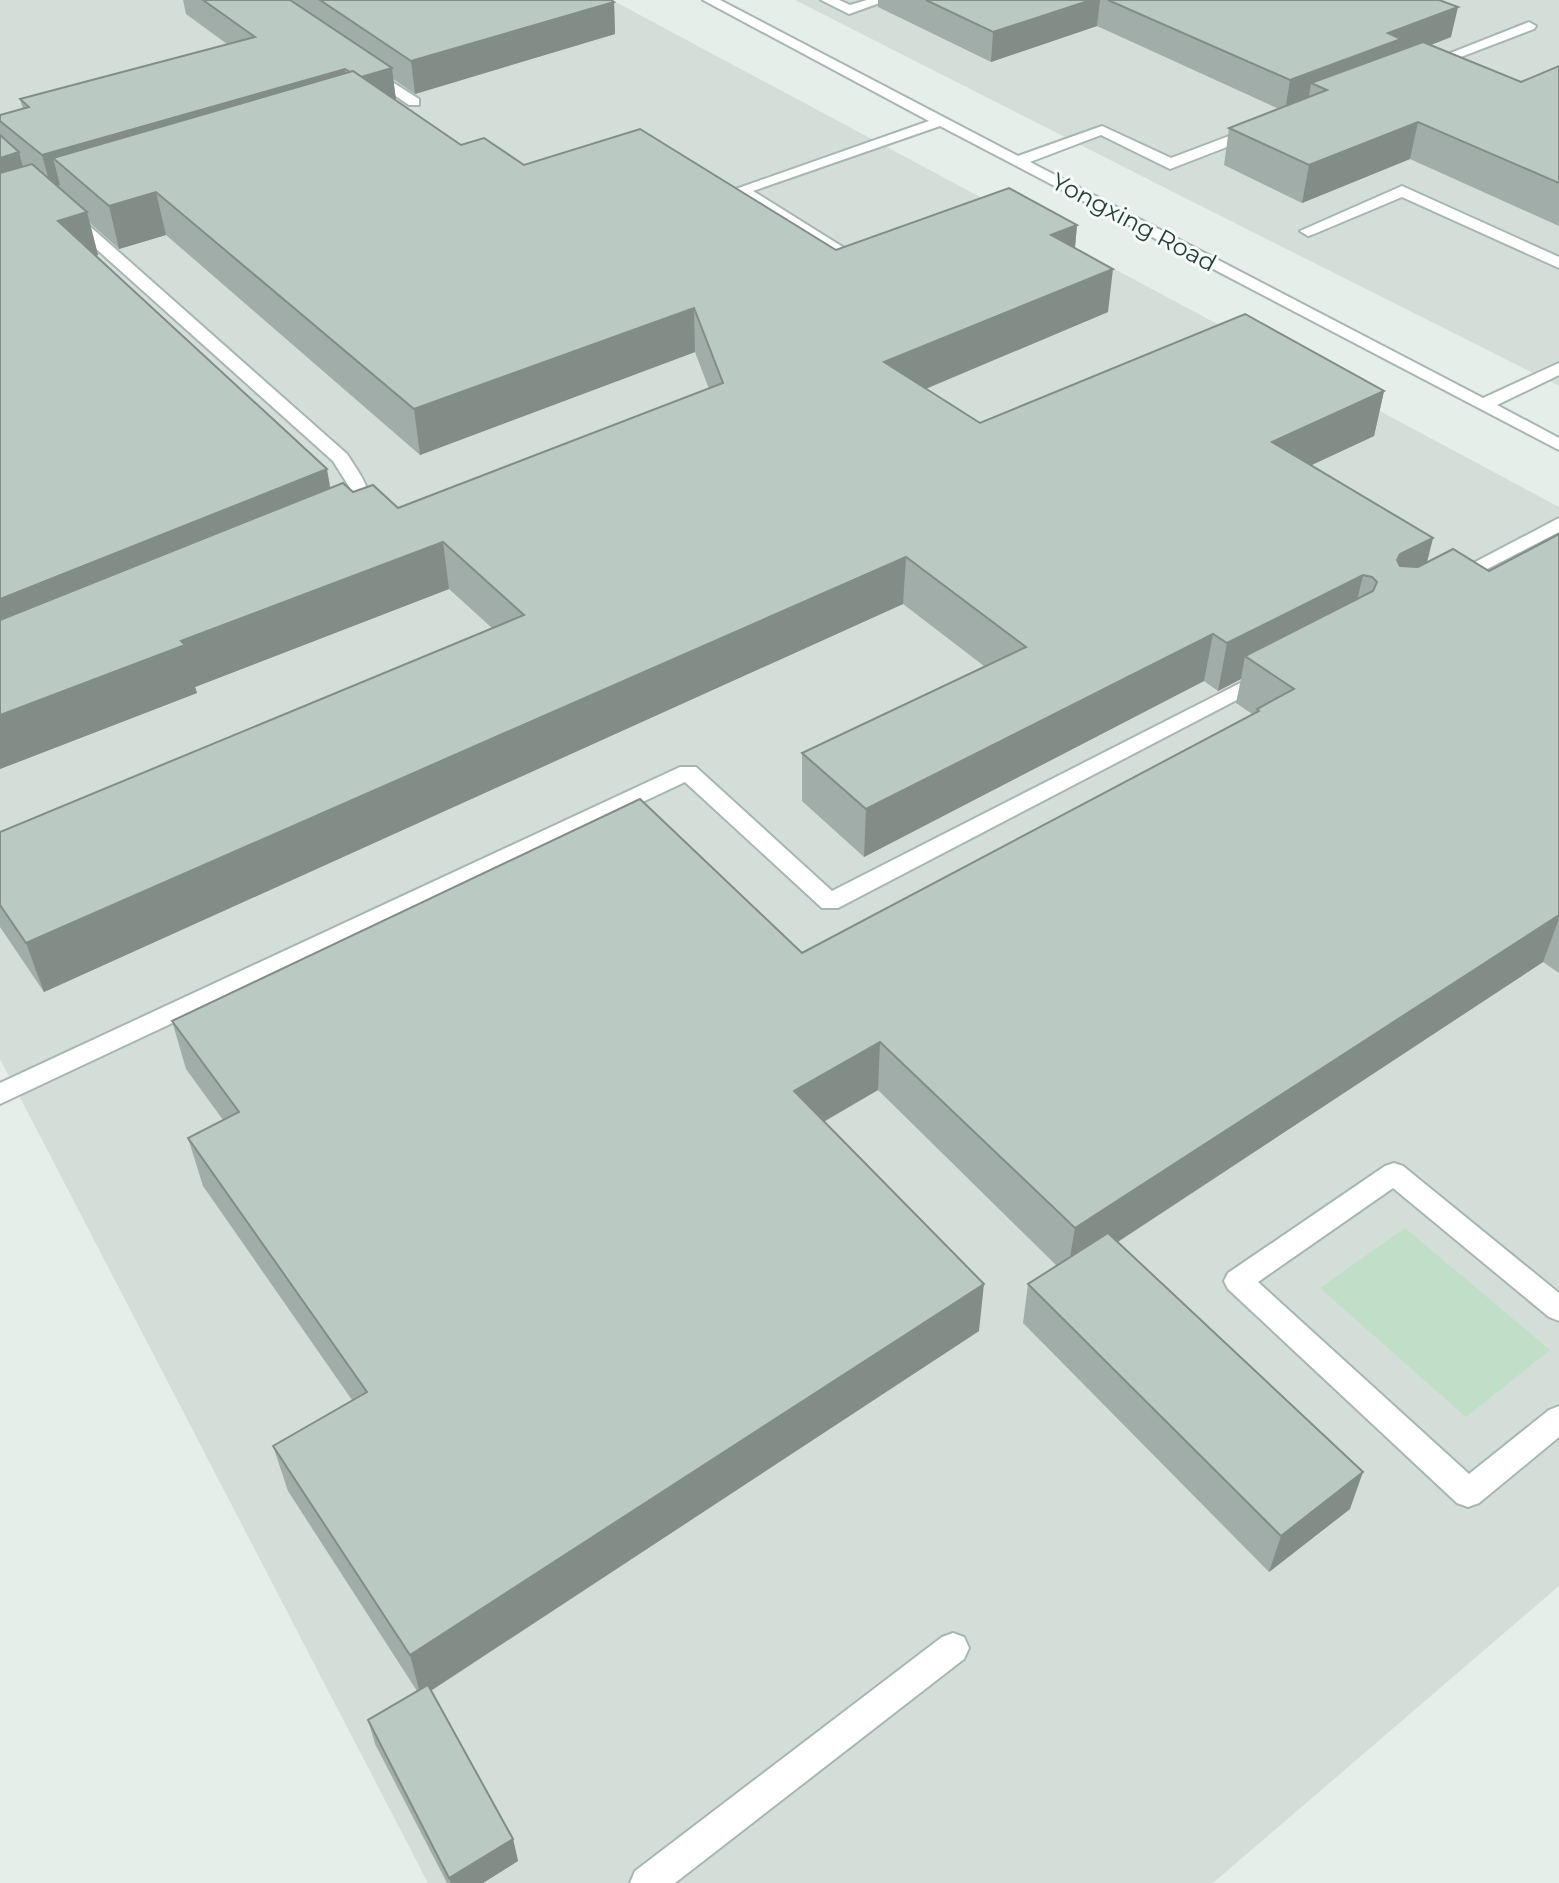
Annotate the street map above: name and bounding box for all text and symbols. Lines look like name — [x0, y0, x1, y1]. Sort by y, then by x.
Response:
street label: Yongxing Road — [1047, 166, 1221, 278]

